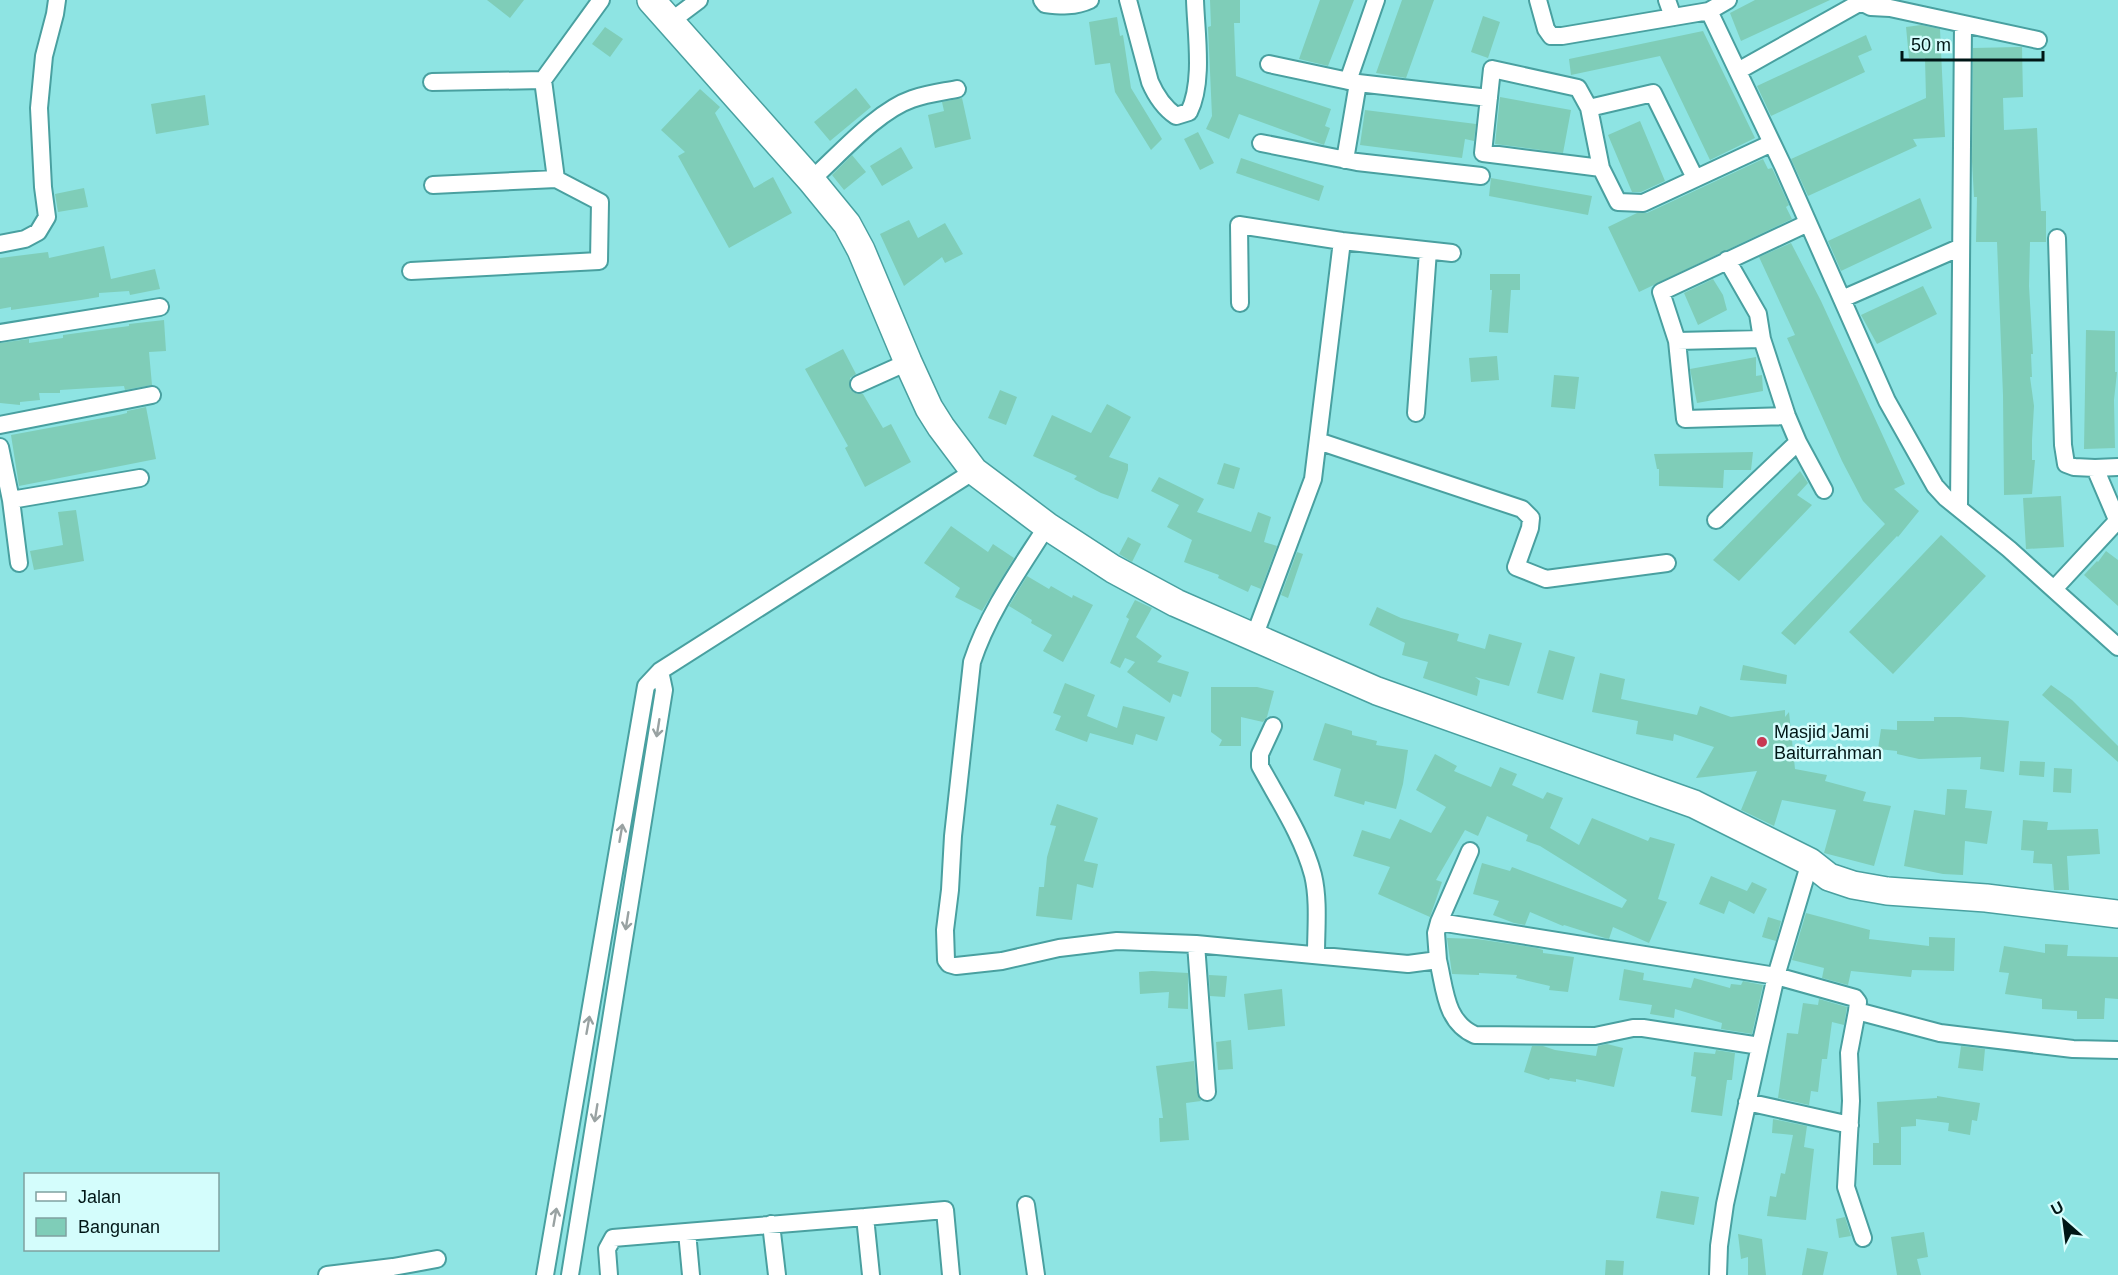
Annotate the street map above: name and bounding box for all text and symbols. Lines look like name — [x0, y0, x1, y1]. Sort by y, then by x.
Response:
scale bar — [1902, 24, 2043, 62]
text: 50 m — [1911, 35, 1951, 55]
one-way arrow — [653, 718, 664, 738]
place label: Masjid Jami Baiturrahman — [1774, 722, 1882, 763]
marker: Masjid Jami Baiturrahman — [1755, 735, 1769, 749]
one-way arrow — [616, 824, 627, 843]
one-way arrow — [621, 910, 632, 930]
one-way arrow — [583, 1016, 594, 1035]
one-way arrow — [590, 1103, 601, 1123]
legend — [24, 1173, 219, 1251]
text: Jalan — [78, 1187, 121, 1207]
north arrow — [2034, 1191, 2094, 1251]
text: U — [2048, 1198, 2066, 1218]
one-way arrow — [550, 1208, 561, 1228]
text: Bangunan — [78, 1217, 160, 1237]

